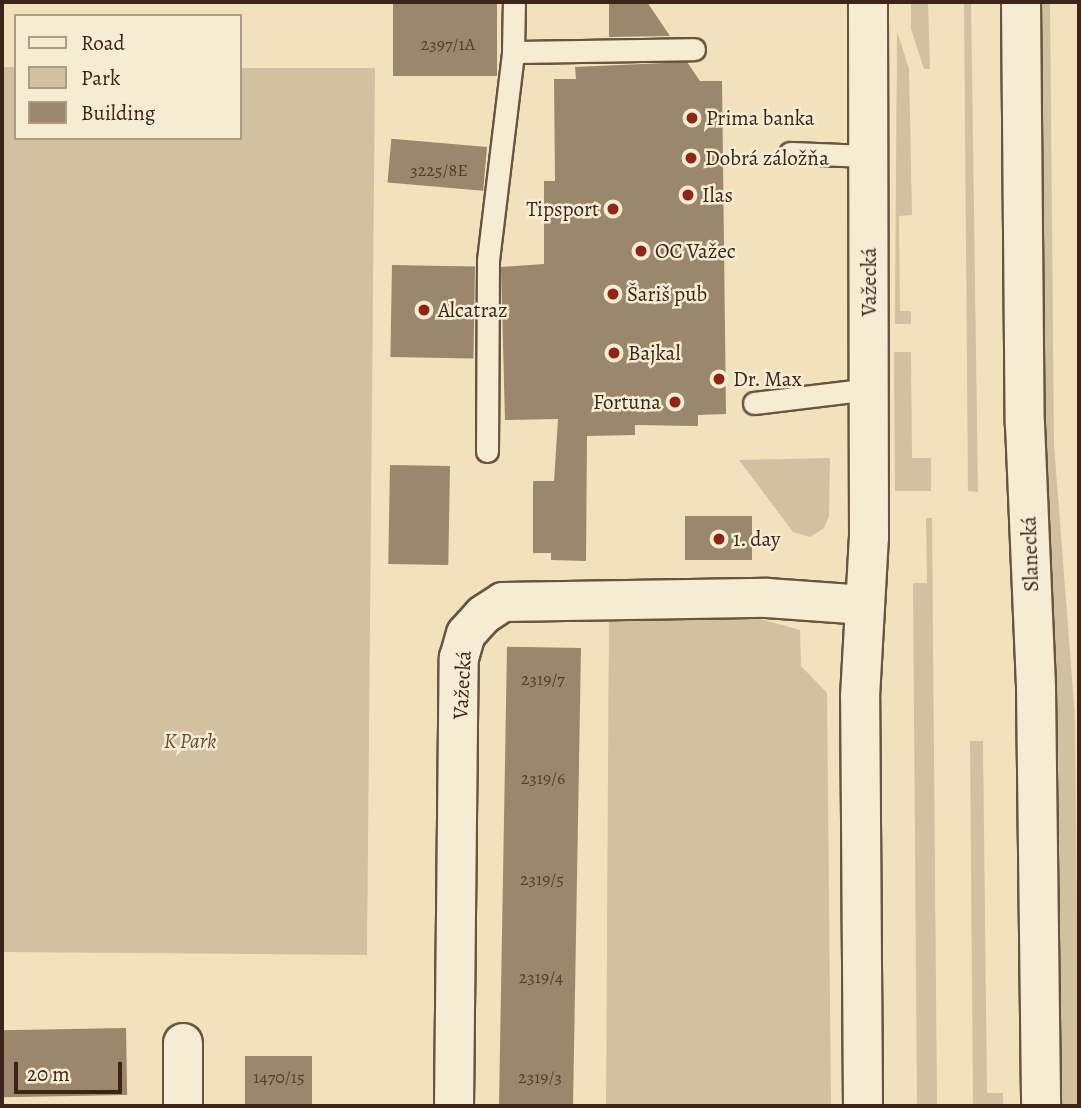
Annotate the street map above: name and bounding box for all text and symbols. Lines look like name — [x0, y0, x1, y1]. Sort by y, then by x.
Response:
legend — [14, 14, 242, 140]
text: Road — [81, 29, 125, 57]
house number: 2397/1A — [421, 33, 475, 55]
text: Park — [81, 64, 120, 92]
text: Building — [81, 99, 155, 127]
place label: Prima banka — [706, 105, 815, 131]
marker: Prima banka — [684, 110, 700, 126]
place label: Dobrá záložňa — [705, 145, 829, 171]
marker: Dobrá záložňa — [683, 150, 699, 166]
house number: 3225/8E — [410, 159, 468, 181]
place label: Ilas — [702, 182, 733, 208]
marker: Ilas — [680, 187, 696, 203]
place label: Tipsport — [526, 196, 599, 222]
marker: Tipsport — [605, 201, 621, 217]
place label: OC Važec — [655, 238, 736, 264]
marker: OC Važec — [633, 243, 649, 259]
street label: Važecká — [856, 248, 882, 316]
place label: Šariš pub — [627, 281, 707, 307]
marker: Šariš pub — [605, 286, 621, 302]
place label: Alcatraz — [438, 297, 508, 323]
marker: Alcatraz — [416, 302, 432, 318]
place label: Bajkal — [628, 340, 680, 366]
marker: Bajkal — [606, 345, 622, 361]
place label: Dr. Max — [733, 366, 802, 392]
marker: Dr. Max — [711, 371, 727, 387]
place label: Fortuna — [593, 389, 661, 415]
marker: Fortuna — [667, 394, 683, 410]
street label: Slanecká — [1016, 516, 1044, 592]
place label: 1. day — [733, 526, 781, 552]
marker: 1. day — [711, 531, 727, 547]
street label: Važecká — [448, 650, 476, 720]
house number: 2319/7 — [521, 668, 565, 690]
park label: K Park — [164, 728, 216, 754]
house number: 2319/6 — [521, 767, 565, 789]
house number: 2319/5 — [520, 868, 564, 890]
house number: 2319/4 — [519, 966, 563, 988]
scale bar — [18, 1048, 126, 1092]
text: 20 m — [27, 1060, 70, 1088]
house number: 1470/15 — [253, 1066, 305, 1088]
house number: 2319/3 — [518, 1066, 562, 1088]

